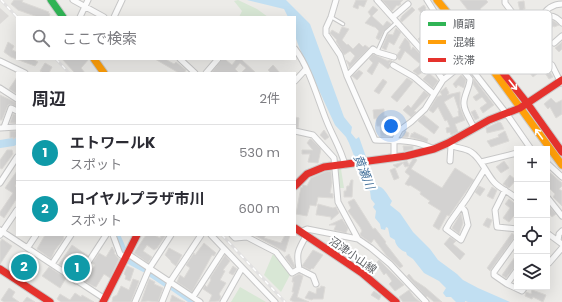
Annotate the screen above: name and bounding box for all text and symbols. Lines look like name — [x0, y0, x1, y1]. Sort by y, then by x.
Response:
legend — [420, 10, 552, 74]
search box — [16, 16, 296, 60]
text: 順調 — [453, 16, 475, 32]
icon: search — [30, 27, 52, 49]
text: ここで検索 — [62, 28, 137, 49]
text: 混雑 — [453, 34, 475, 50]
text: 渋滞 — [453, 52, 475, 68]
one-way arrow — [508, 80, 517, 91]
text: 周辺 — [32, 87, 66, 111]
text: 2件 — [260, 89, 280, 108]
your location — [381, 116, 401, 136]
one-way arrow — [535, 128, 543, 139]
text: エトワールK — [70, 132, 155, 153]
text: 1 — [43, 143, 47, 162]
text: 530 m — [239, 143, 280, 162]
map controls — [514, 146, 550, 290]
button: + — [514, 146, 550, 182]
water label: 黄瀬川 — [350, 152, 380, 194]
text: スポット — [70, 155, 122, 174]
button: − — [514, 182, 550, 218]
text: ロイヤルプラザ市川 — [70, 188, 205, 209]
text: 2 — [41, 199, 49, 218]
text: 600 m — [239, 199, 280, 218]
text: スポット — [70, 211, 122, 230]
button: locate — [514, 218, 550, 254]
street label: 沼津小山線 — [326, 233, 380, 277]
pin: 2 — [11, 252, 37, 282]
pin: 1 — [64, 253, 90, 283]
button: layers — [514, 254, 550, 290]

